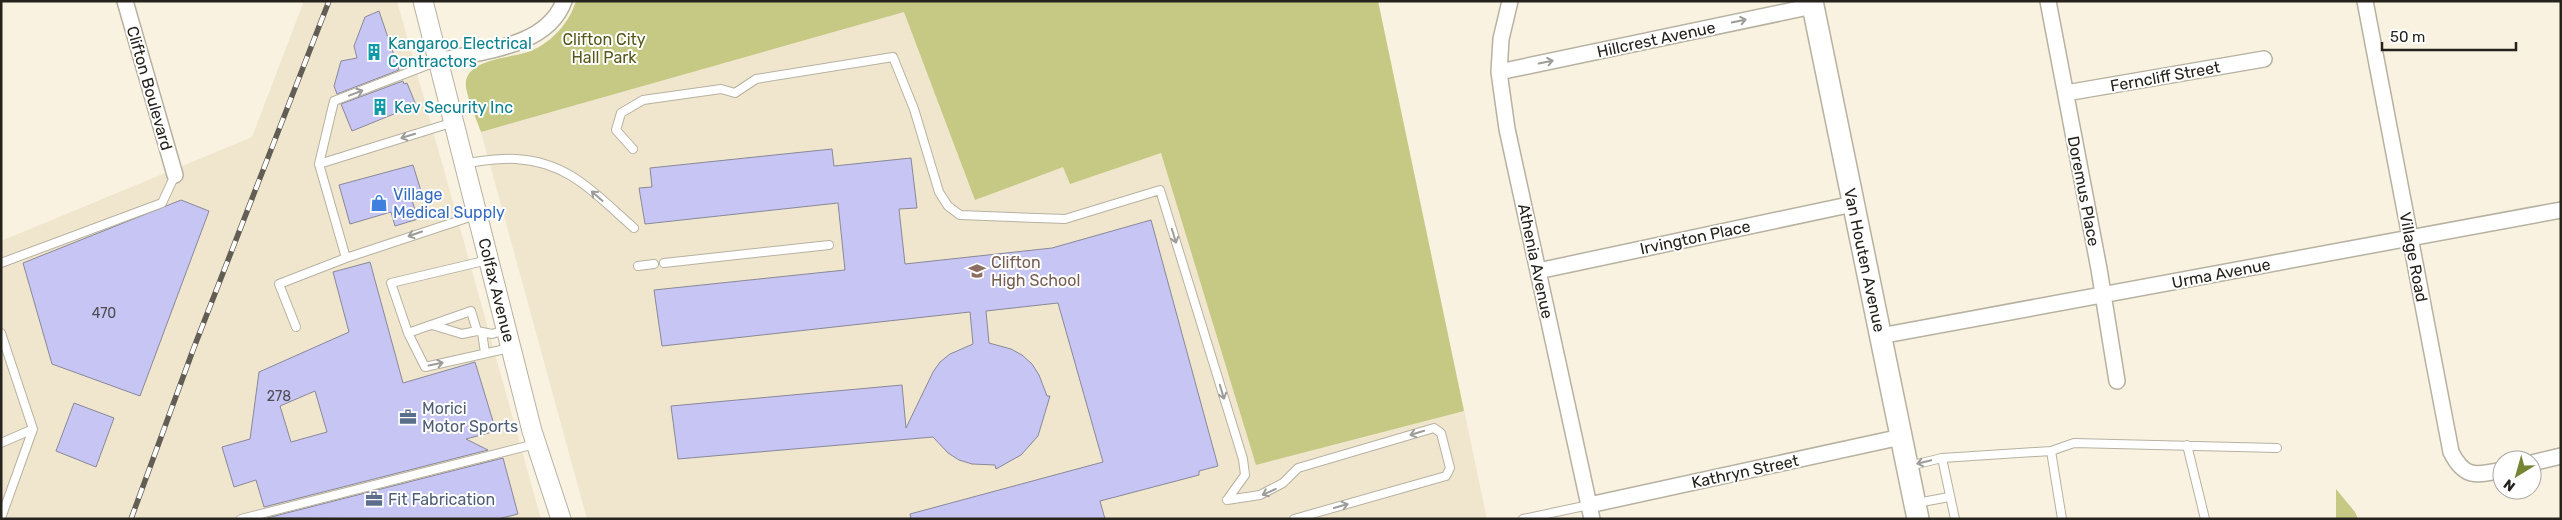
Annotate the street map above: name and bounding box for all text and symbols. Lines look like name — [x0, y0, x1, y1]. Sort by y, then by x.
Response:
one-way arrow — [1731, 16, 1747, 25]
street label: Hillcrest Avenue — [1595, 18, 1717, 61]
scale bar — [2382, 20, 2516, 52]
street label: Clifton Boulevard — [123, 24, 176, 153]
text: 50 m — [2390, 28, 2425, 46]
park label: Clifton City Hall Park — [562, 30, 646, 67]
place label: Kangaroo Electrical Contractors — [388, 34, 532, 71]
building icon: Kangaroo Electrical Contractors — [364, 42, 384, 62]
one-way arrow — [1538, 57, 1554, 66]
street label: Ferncliff Street — [2109, 57, 2222, 96]
one-way arrow — [347, 88, 363, 97]
building icon: Kev Security Inc — [370, 97, 390, 117]
place label: Kev Security Inc — [394, 98, 513, 117]
one-way arrow — [400, 132, 416, 142]
street label: Doremus Place — [2064, 134, 2104, 248]
place label: Village Medical Supply — [393, 185, 505, 222]
street label: Van Houten Avenue — [1840, 186, 1889, 334]
one-way arrow — [591, 190, 604, 201]
shop icon: Village Medical Supply — [369, 193, 389, 213]
street label: Athenia Avenue — [1514, 202, 1557, 320]
street label: Village Road — [2395, 210, 2432, 304]
street label: Irvington Place — [1638, 217, 1752, 258]
one-way arrow — [1170, 228, 1180, 244]
one-way arrow — [408, 230, 423, 239]
street label: Colfax Avenue — [474, 236, 519, 344]
place label: Clifton High School — [991, 253, 1080, 290]
street label: Urma Avenue — [2170, 255, 2272, 292]
school or university icon: Clifton High School — [967, 261, 987, 281]
house number: 470 — [92, 305, 116, 322]
one-way arrow — [428, 359, 444, 368]
one-way arrow — [1218, 383, 1228, 399]
house number: 278 — [267, 388, 291, 405]
place label: Morici Motor Sports — [422, 399, 518, 436]
office icon: Morici Motor Sports — [398, 407, 418, 427]
one-way arrow — [1410, 428, 1426, 438]
north arrow — [2492, 450, 2542, 500]
street label: Kathryn Street — [1690, 451, 1800, 492]
one-way arrow — [1917, 458, 1933, 467]
text: N — [2500, 475, 2519, 495]
one-way arrow — [1262, 487, 1277, 497]
office icon: Fit Fabrication — [364, 489, 384, 509]
place label: Fit Fabrication — [388, 490, 495, 509]
one-way arrow — [1332, 500, 1348, 510]

